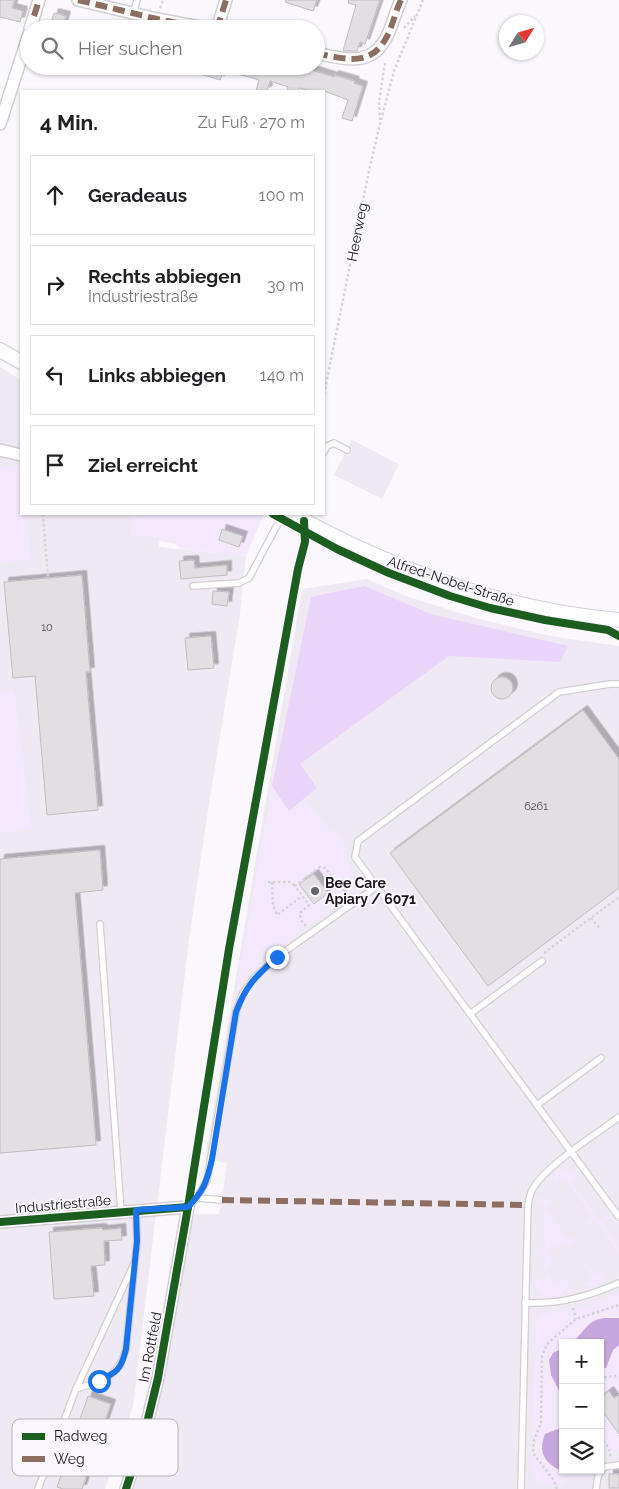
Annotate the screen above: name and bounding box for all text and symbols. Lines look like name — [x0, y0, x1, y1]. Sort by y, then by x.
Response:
north arrow — [499, 15, 544, 60]
search box — [20, 20, 325, 75]
icon: search — [38, 34, 66, 62]
text: Hier suchen — [78, 37, 183, 59]
text: 4 Min. — [40, 110, 98, 135]
text: Zu Fuß · 270 m — [198, 113, 305, 132]
icon: ahead — [41, 181, 69, 209]
text: Geradeaus — [88, 184, 187, 206]
text: 100 m — [259, 186, 304, 205]
street label: Heerweg — [343, 201, 371, 263]
text: Rechts abbiegen — [88, 265, 241, 287]
icon: right — [41, 271, 69, 299]
text: 30 m — [267, 276, 304, 295]
text: Industriestraße — [88, 287, 198, 306]
icon: left — [41, 361, 69, 389]
text: Links abbiegen — [88, 364, 226, 386]
text: 140 m — [260, 366, 304, 385]
icon: arrive — [41, 451, 69, 479]
text: Ziel erreicht — [88, 454, 198, 476]
street label: Alfred-Nobel-Straße — [386, 553, 516, 609]
house number: 10 — [41, 621, 53, 634]
house number: 6261 — [524, 800, 548, 813]
place label: Bee Care Apiary / 6071 — [325, 875, 416, 907]
marker: Bee Care Apiary / 6071 — [309, 885, 321, 897]
route end — [266, 946, 289, 969]
street label: Industriestraße — [14, 1192, 112, 1216]
street label: Im Rottfeld — [135, 1310, 165, 1384]
map controls — [559, 1339, 604, 1474]
button: + — [559, 1339, 604, 1384]
route start — [88, 1370, 111, 1393]
button: − — [559, 1384, 604, 1429]
legend — [12, 1419, 178, 1476]
text: Radweg — [54, 1428, 107, 1444]
button: layers — [559, 1429, 604, 1474]
text: Weg — [54, 1451, 85, 1467]

